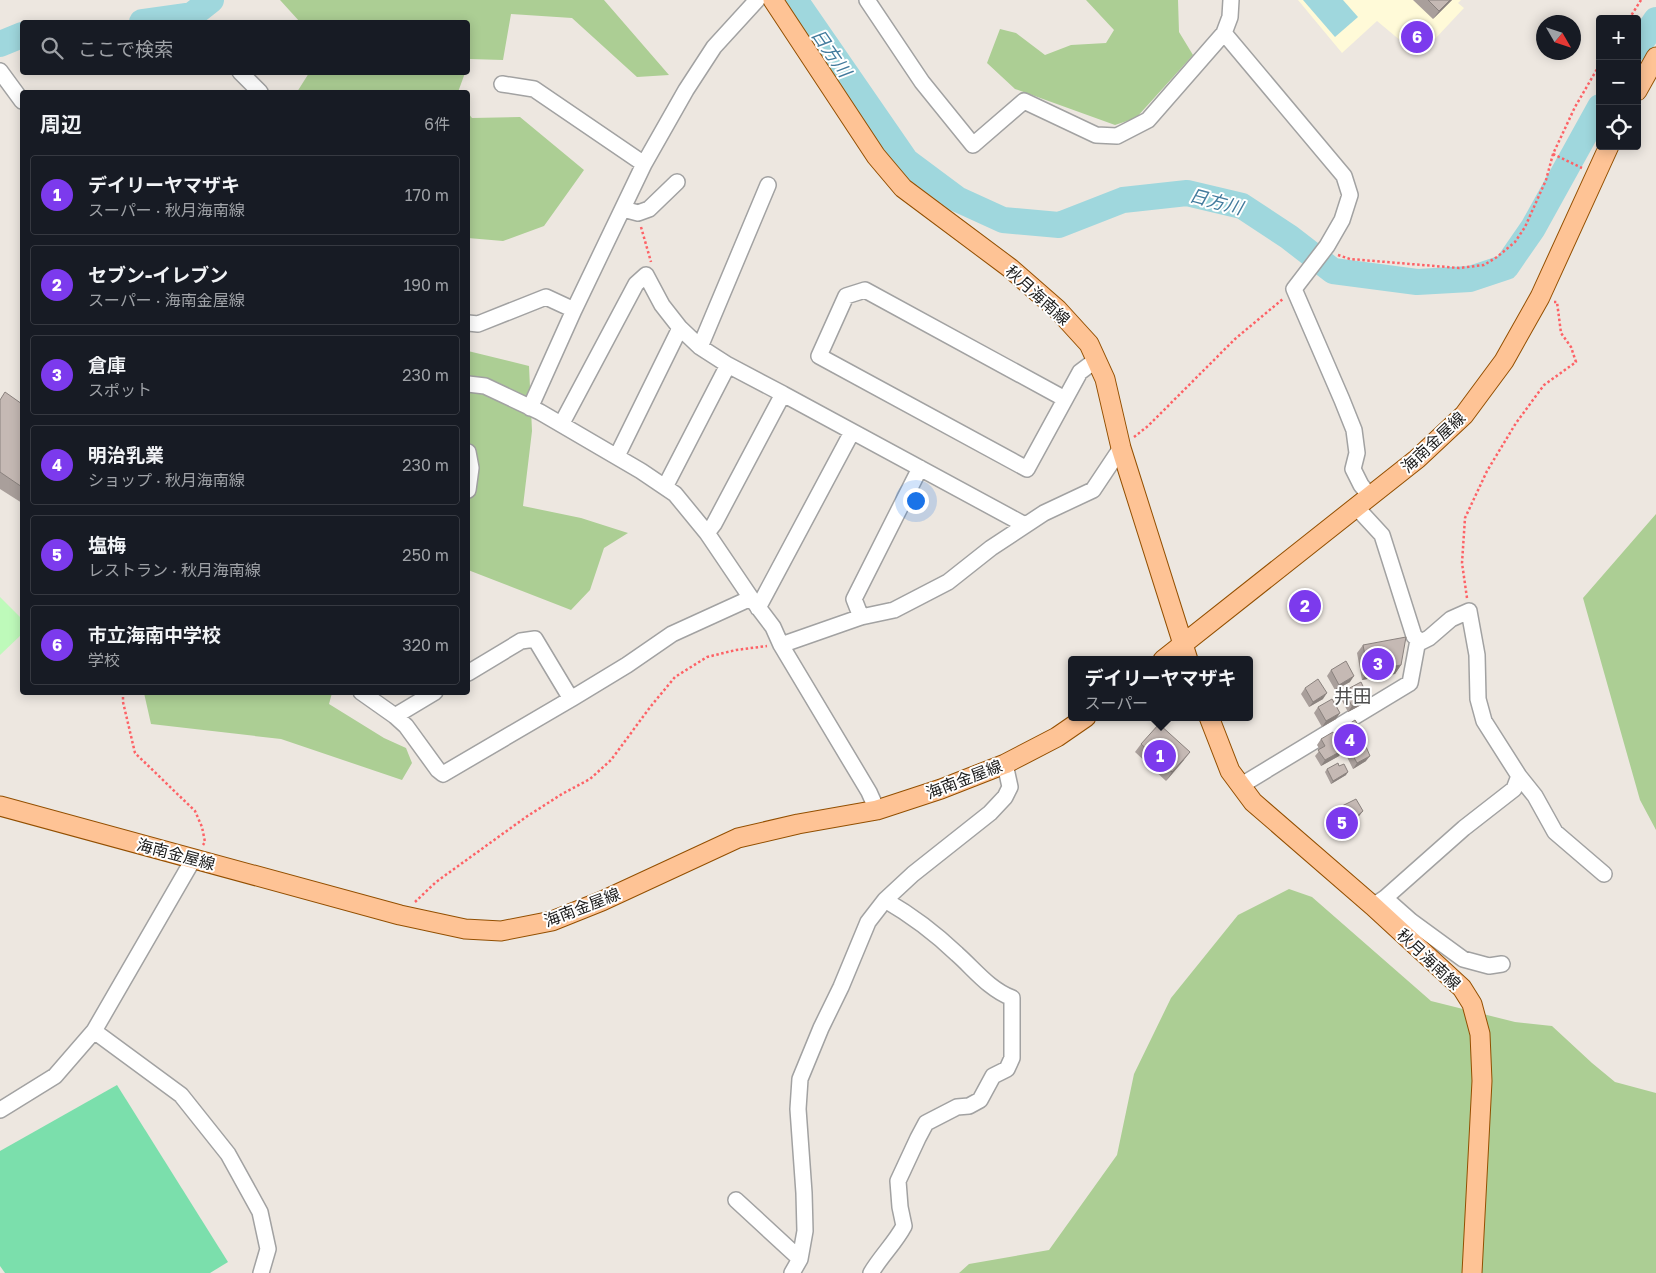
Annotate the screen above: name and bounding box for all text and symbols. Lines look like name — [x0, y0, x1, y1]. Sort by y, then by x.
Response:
north arrow — [1536, 15, 1581, 60]
map controls — [1596, 15, 1641, 150]
button: + — [1596, 15, 1641, 60]
pin: 6 — [1401, 18, 1433, 56]
search box — [20, 20, 470, 75]
water label: 日方川 — [807, 24, 857, 82]
icon: search — [38, 34, 66, 62]
text: ここで検索 — [78, 37, 173, 60]
button: − — [1596, 60, 1641, 105]
button: locate — [1596, 105, 1641, 150]
text: 周辺 — [40, 111, 82, 137]
text: 6件 — [424, 114, 450, 134]
text: デイリーヤマザキ — [88, 173, 240, 196]
water label: 日方川 — [1187, 183, 1247, 219]
text: 1 — [53, 185, 61, 205]
text: 170 m — [405, 185, 449, 205]
text: スーパー · 秋月海南線 — [88, 200, 245, 220]
street label: 秋月海南線 — [1002, 261, 1074, 329]
text: セブン-イレブン — [88, 263, 228, 286]
text: 2 — [52, 275, 62, 295]
text: 190 m — [403, 275, 449, 295]
text: スーパー · 海南金屋線 — [88, 290, 245, 310]
text: 倉庫 — [88, 353, 126, 376]
text: 3 — [52, 365, 62, 385]
text: 230 m — [402, 365, 449, 385]
text: スポット — [88, 380, 152, 400]
street label: 海南金屋線 — [1397, 407, 1469, 477]
text: 明治乳業 — [88, 443, 164, 466]
text: 4 — [52, 455, 62, 475]
text: 230 m — [402, 455, 449, 475]
text: ショップ · 秋月海南線 — [88, 470, 245, 490]
your location — [903, 488, 929, 514]
text: 塩梅 — [88, 533, 126, 556]
text: 5 — [52, 545, 62, 565]
text: 250 m — [402, 545, 449, 565]
text: レストラン · 秋月海南線 — [88, 560, 261, 580]
pin: 2 — [1289, 587, 1321, 625]
text: 市立海南中学校 — [88, 623, 221, 646]
text: 6 — [52, 635, 62, 655]
text: 320 m — [402, 635, 449, 655]
pin: 3 — [1362, 645, 1394, 683]
text: 学校 — [88, 650, 120, 670]
popup — [1068, 656, 1253, 721]
text: デイリーヤマザキ — [1084, 666, 1237, 689]
district label: 井田 — [1334, 684, 1372, 707]
text: スーパー — [1084, 693, 1148, 713]
pin: 4 — [1334, 721, 1366, 759]
pin: 1 — [1144, 737, 1176, 775]
street label: 海南金屋線 — [923, 755, 1005, 803]
pin: 5 — [1326, 804, 1358, 842]
street label: 海南金屋線 — [135, 834, 217, 874]
street label: 海南金屋線 — [541, 883, 623, 931]
street label: 秋月海南線 — [1393, 924, 1465, 994]

